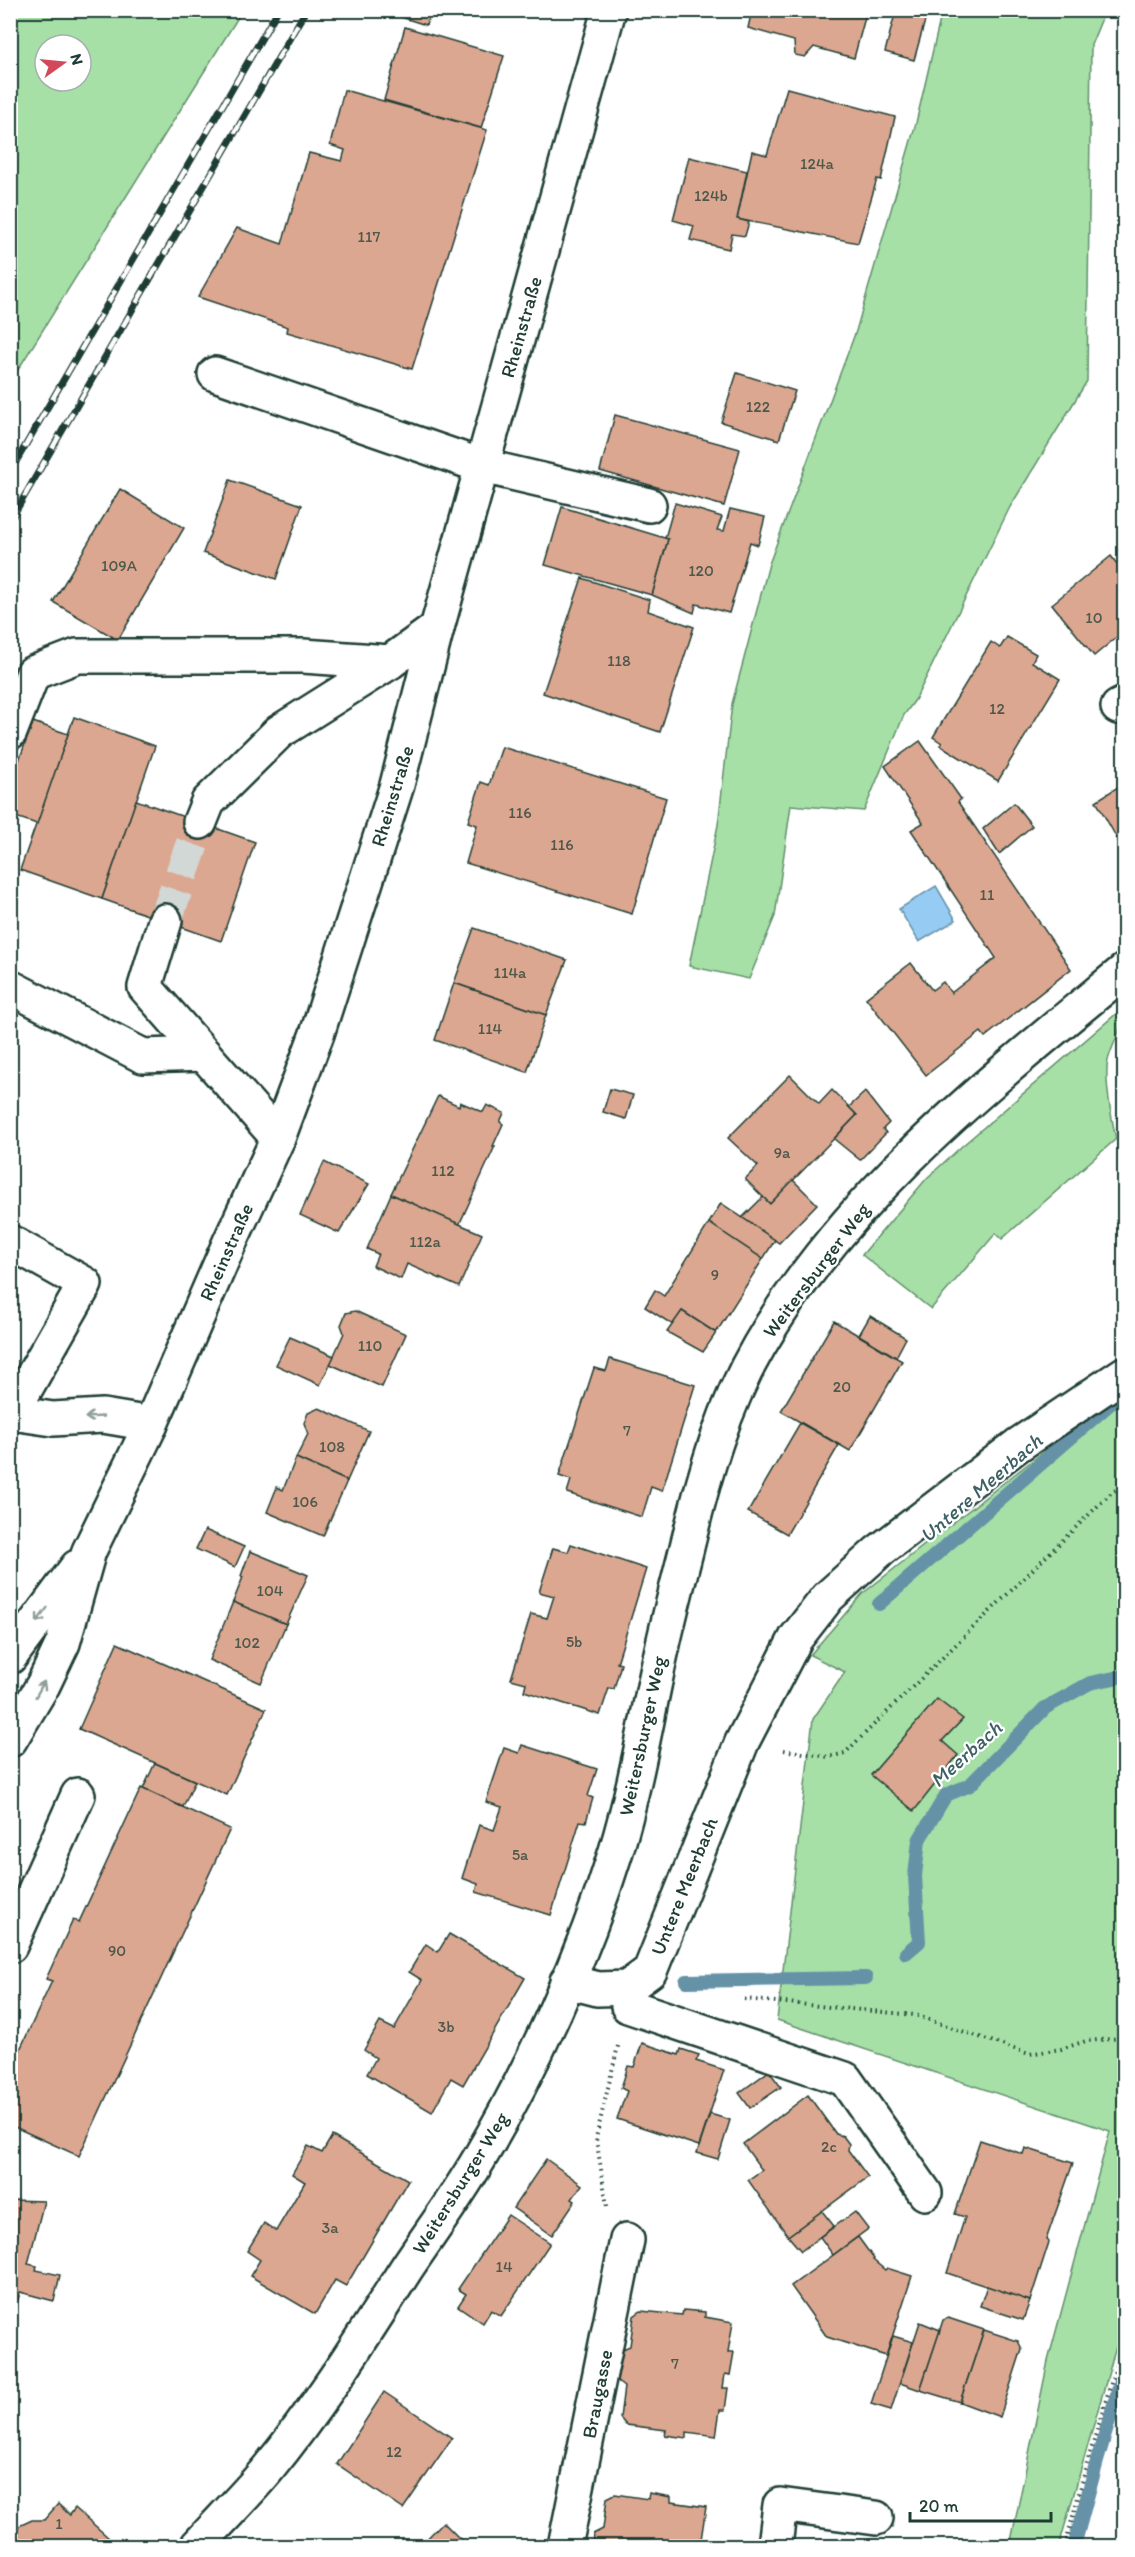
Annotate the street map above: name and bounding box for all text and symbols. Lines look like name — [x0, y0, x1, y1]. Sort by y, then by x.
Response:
north arrow — [33, 33, 93, 93]
text: N — [66, 52, 88, 67]
house number: 124a — [800, 154, 835, 173]
house number: 124b — [694, 186, 728, 205]
house number: 117 — [358, 227, 380, 246]
street label: Rheinstraße — [495, 274, 547, 380]
house number: 122 — [746, 397, 771, 416]
house number: 109A — [101, 556, 137, 575]
house number: 120 — [688, 561, 714, 580]
house number: 10 — [1085, 608, 1103, 627]
house number: 118 — [607, 651, 631, 670]
house number: 12 — [989, 699, 1006, 718]
street label: Rheinstraße — [365, 743, 419, 849]
house number: 116 — [508, 803, 532, 822]
house number: 116 — [550, 835, 574, 854]
house number: 11 — [980, 885, 995, 904]
house number: 114a — [494, 963, 527, 982]
house number: 114 — [478, 1019, 503, 1038]
house number: 9a — [774, 1143, 791, 1162]
house number: 112 — [431, 1161, 455, 1180]
street label: Weitersburger Weg — [757, 1197, 875, 1342]
street label: Rheinstraße — [194, 1199, 258, 1305]
house number: 112a — [409, 1232, 441, 1251]
house number: 9 — [711, 1265, 719, 1284]
house number: 110 — [358, 1336, 382, 1355]
house number: 20 — [833, 1377, 851, 1396]
one-way arrow — [84, 1411, 104, 1422]
house number: 7 — [623, 1421, 631, 1440]
water label: Untere Meerbach — [914, 1427, 1048, 1548]
house number: 108 — [319, 1437, 345, 1456]
house number: 106 — [292, 1492, 318, 1511]
house number: 104 — [257, 1581, 284, 1600]
one-way arrow — [35, 1606, 48, 1622]
house number: 5b — [566, 1632, 582, 1651]
house number: 102 — [234, 1633, 260, 1652]
street label: Weitersburger Weg — [613, 1653, 671, 1818]
one-way arrow — [35, 1681, 46, 1699]
water label: Meerbach — [925, 1714, 1007, 1792]
street label: Untere Meerbach — [645, 1813, 723, 1959]
house number: 5a — [512, 1845, 529, 1864]
house number: 90 — [108, 1941, 126, 1960]
house number: 3b — [437, 2017, 455, 2036]
street label: Weitersburger Weg — [407, 2107, 514, 2258]
house number: 2c — [821, 2137, 837, 2156]
house number: 3a — [321, 2218, 339, 2237]
house number: 14 — [495, 2257, 513, 2276]
street label: Braugasse — [577, 2347, 617, 2441]
house number: 7 — [671, 2354, 679, 2373]
house number: 12 — [386, 2442, 403, 2461]
scale bar — [910, 2485, 1051, 2523]
text: 20 m — [919, 2495, 959, 2517]
house number: 1 — [55, 2514, 63, 2533]

